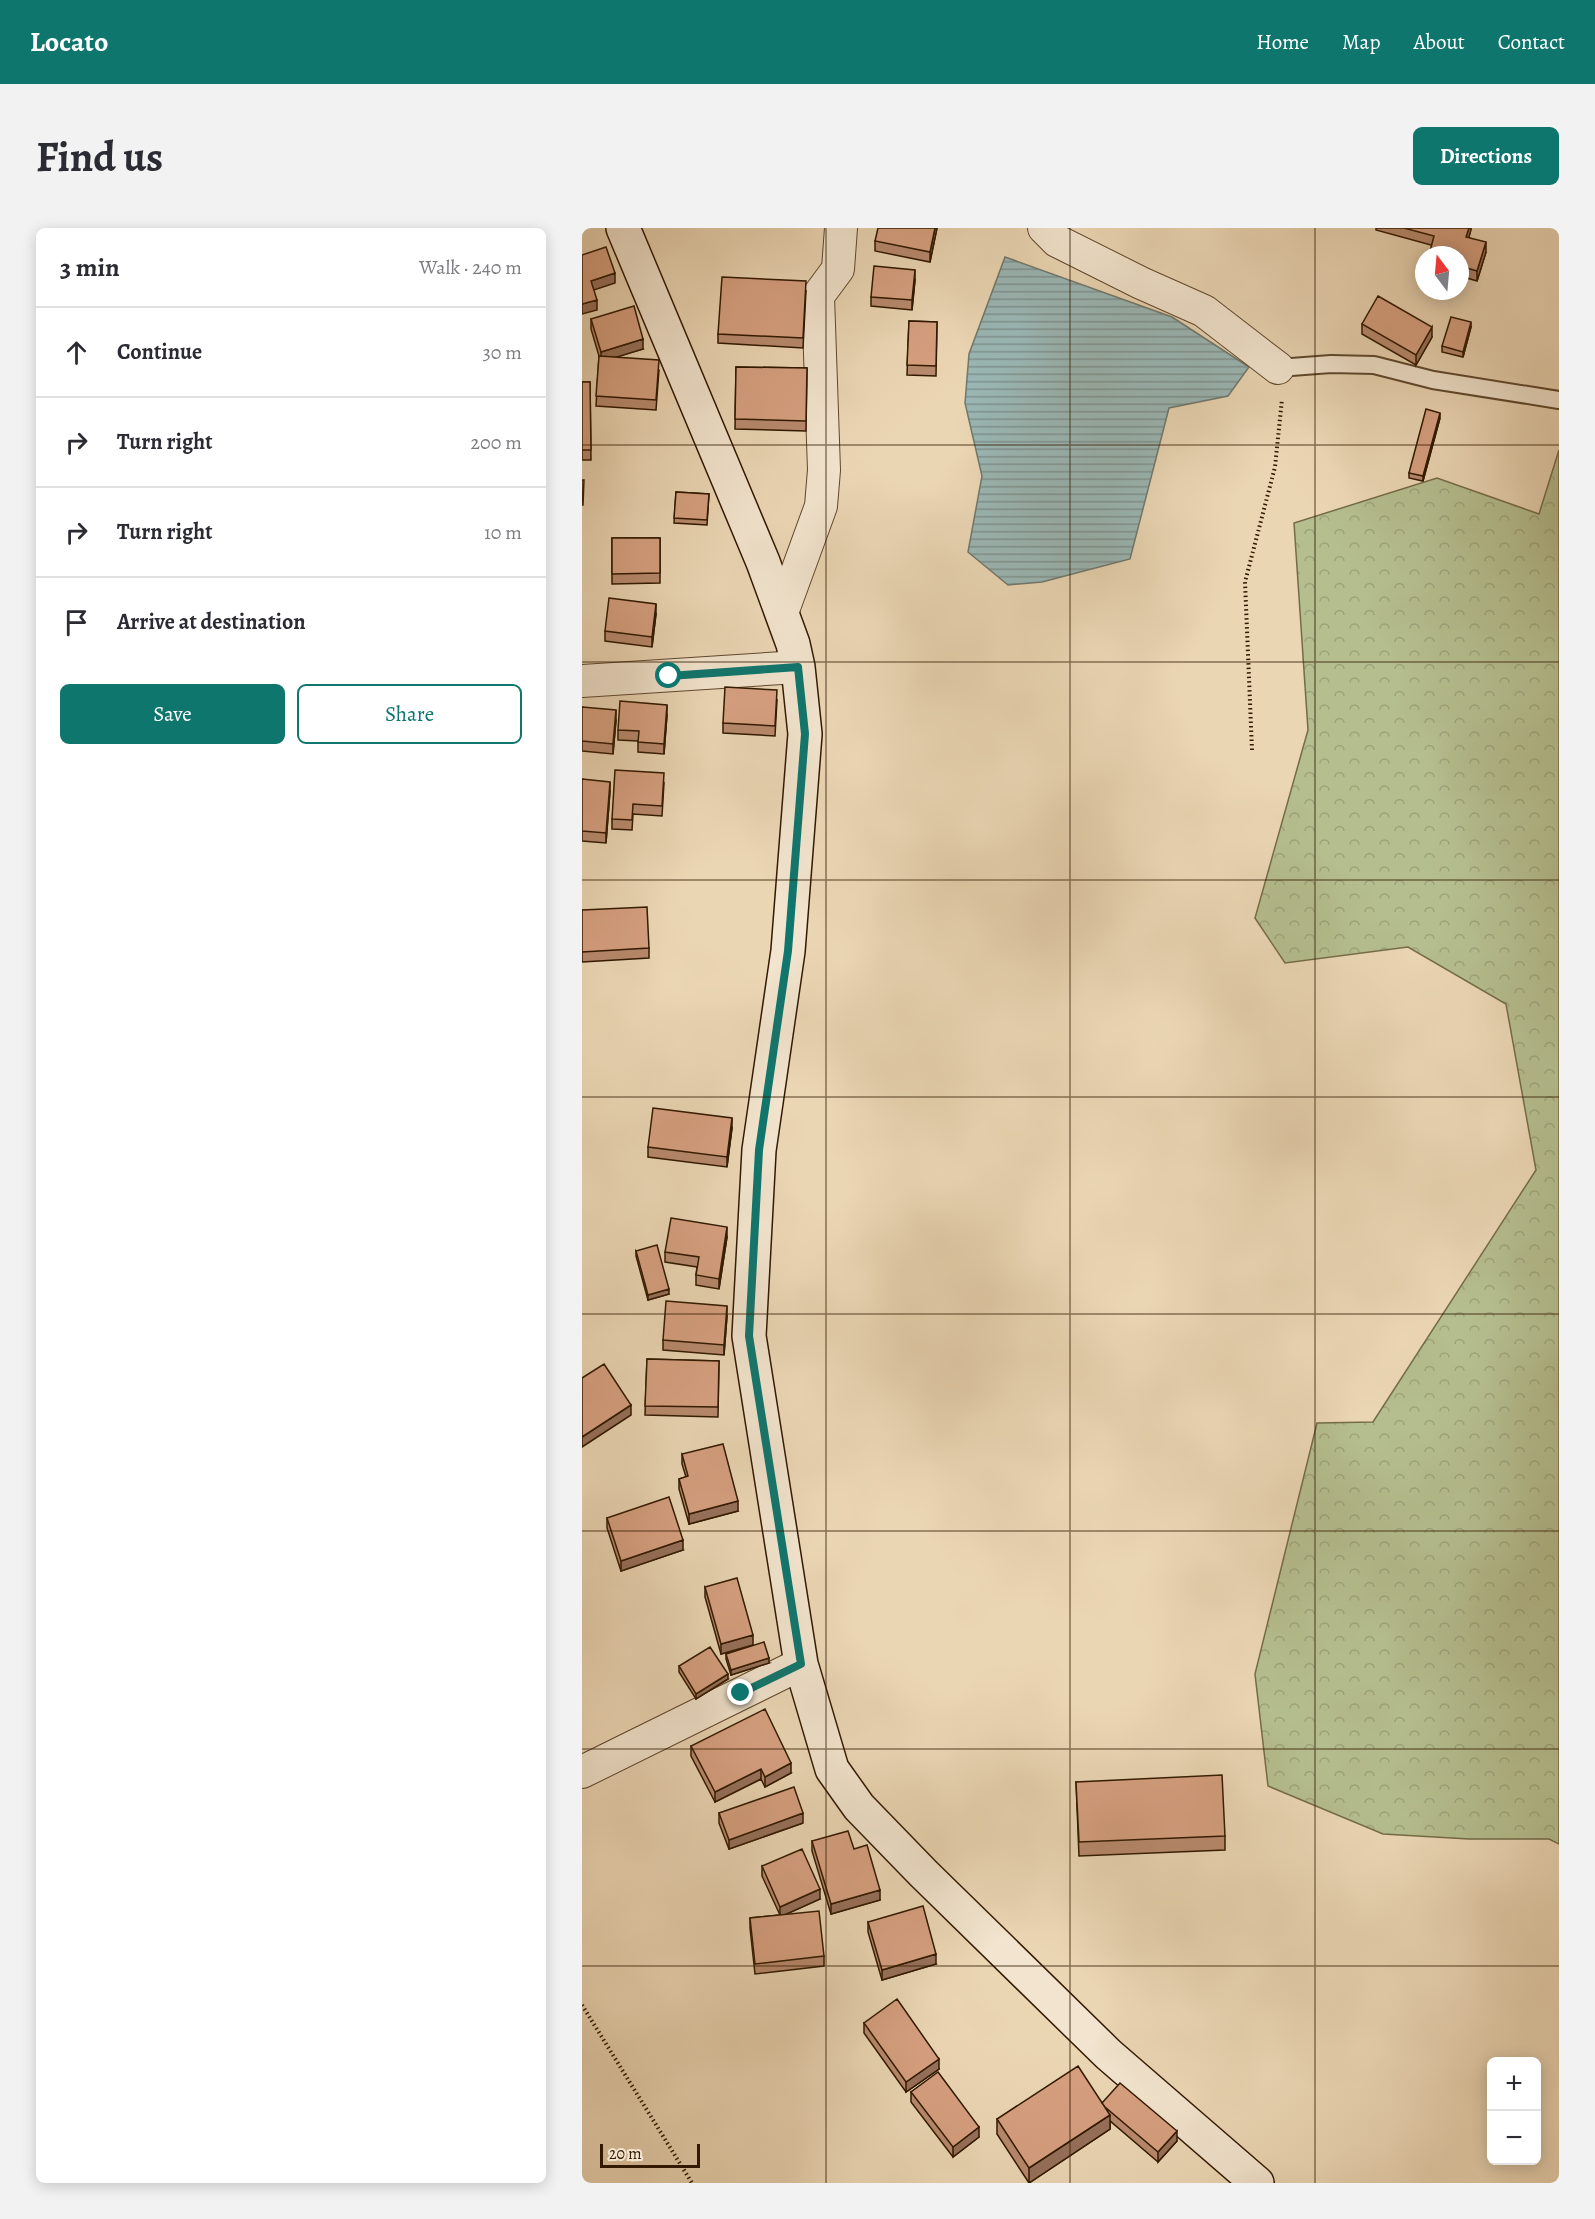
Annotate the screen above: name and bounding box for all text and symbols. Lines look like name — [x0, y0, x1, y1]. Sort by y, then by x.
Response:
text: Locato — [30, 23, 108, 61]
text: Home — [1256, 28, 1309, 56]
text: Map — [1342, 28, 1380, 56]
text: About — [1413, 28, 1465, 56]
text: Contact — [1498, 28, 1565, 56]
button: Directions — [1413, 127, 1559, 185]
text: Find us — [36, 128, 163, 185]
north arrow — [1415, 246, 1469, 300]
text: 3 min — [60, 250, 120, 285]
text: Walk · 240 m — [419, 254, 522, 281]
icon: ahead — [60, 336, 93, 369]
text: Continue — [117, 337, 202, 367]
text: 30 m — [482, 339, 522, 366]
icon: right — [60, 426, 93, 459]
text: Turn right — [117, 427, 213, 457]
text: 200 m — [471, 429, 522, 456]
icon: right — [60, 516, 93, 549]
text: Turn right — [117, 517, 213, 547]
text: 10 m — [484, 519, 522, 546]
icon: arrive — [60, 606, 93, 639]
text: Arrive at destination — [117, 607, 306, 637]
route start — [655, 662, 681, 688]
button: Save — [60, 684, 285, 744]
button: Share — [297, 684, 522, 744]
route end — [727, 1679, 753, 1705]
map controls — [1487, 2057, 1541, 2165]
button: + — [1487, 2057, 1541, 2111]
button: − — [1487, 2111, 1541, 2165]
scale bar — [600, 2141, 700, 2168]
text: 20 m — [609, 2143, 642, 2165]

